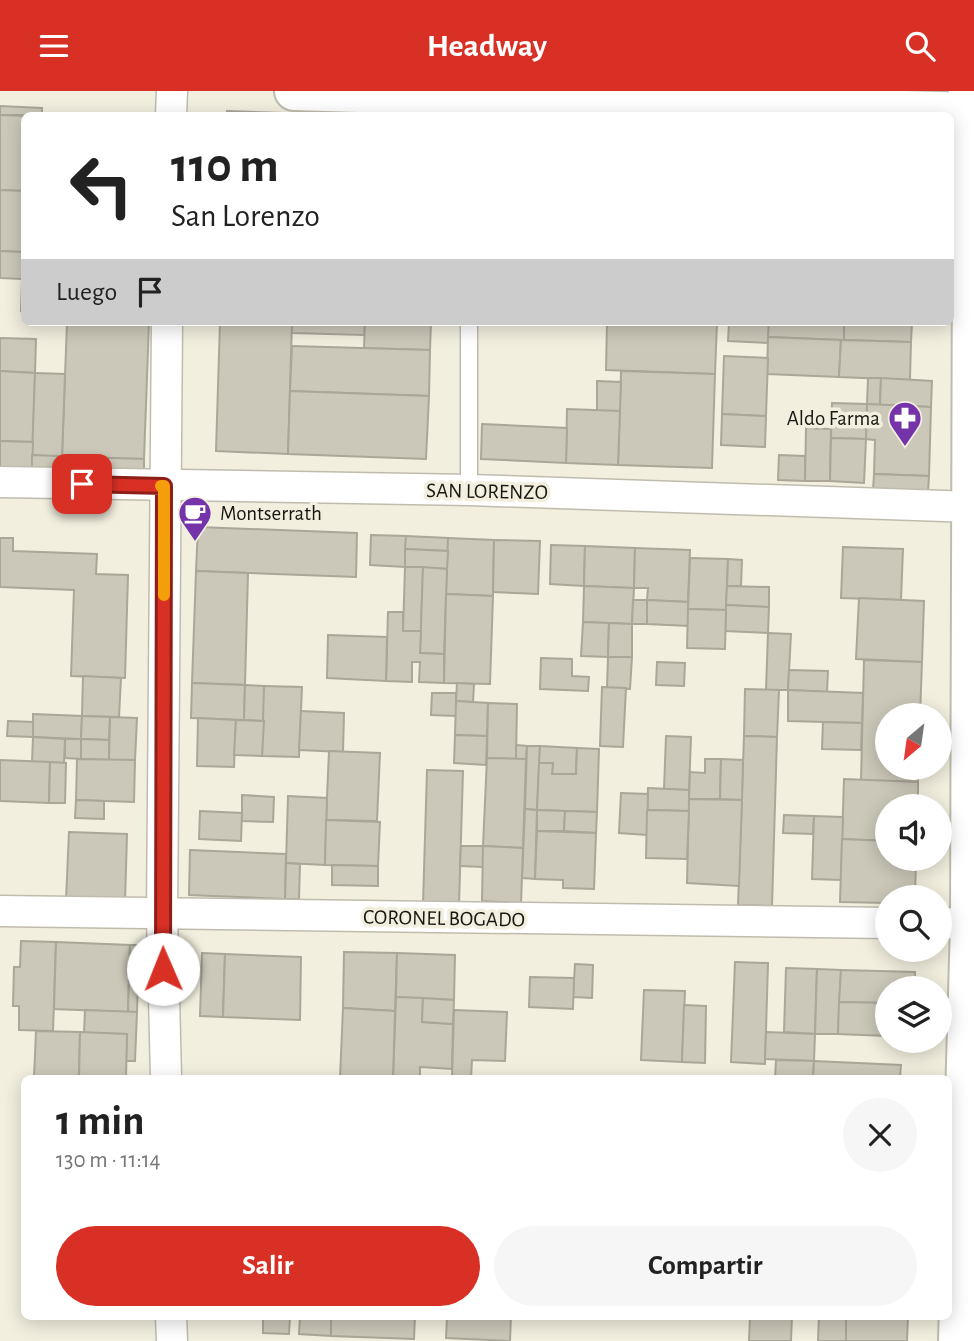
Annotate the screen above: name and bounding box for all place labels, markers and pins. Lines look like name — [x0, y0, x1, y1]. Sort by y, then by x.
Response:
pharmacy icon: Aldo Farma — [886, 399, 924, 448]
place label: Aldo Farma — [787, 408, 880, 429]
pin — [52, 454, 112, 514]
cafe icon: Montserrath — [176, 494, 214, 543]
place label: Montserrath — [220, 503, 322, 524]

